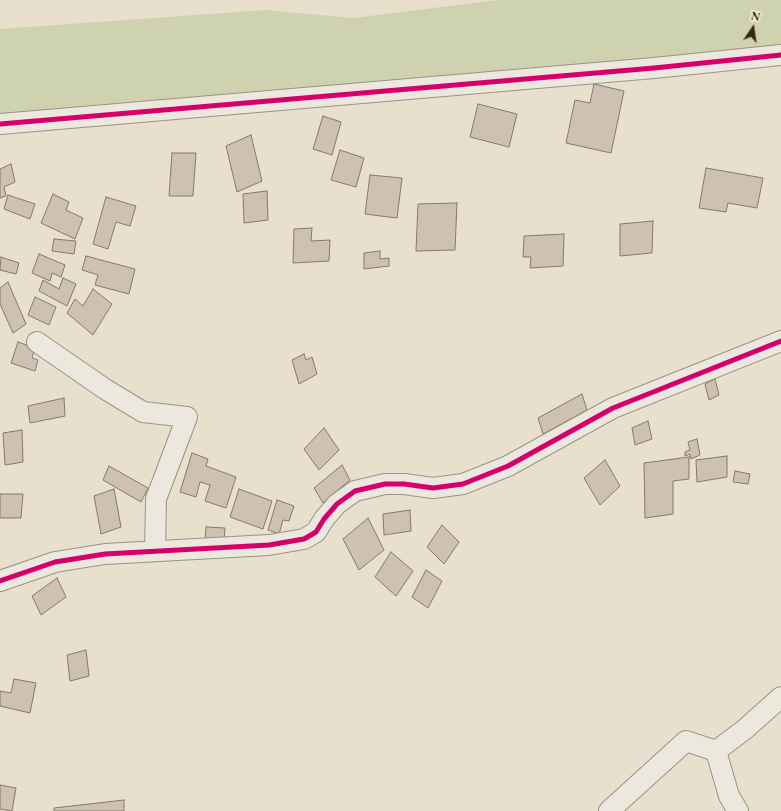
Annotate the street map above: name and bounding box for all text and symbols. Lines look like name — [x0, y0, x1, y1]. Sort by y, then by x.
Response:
north arrow — [733, 8, 773, 48]
text: N — [750, 8, 762, 24]

